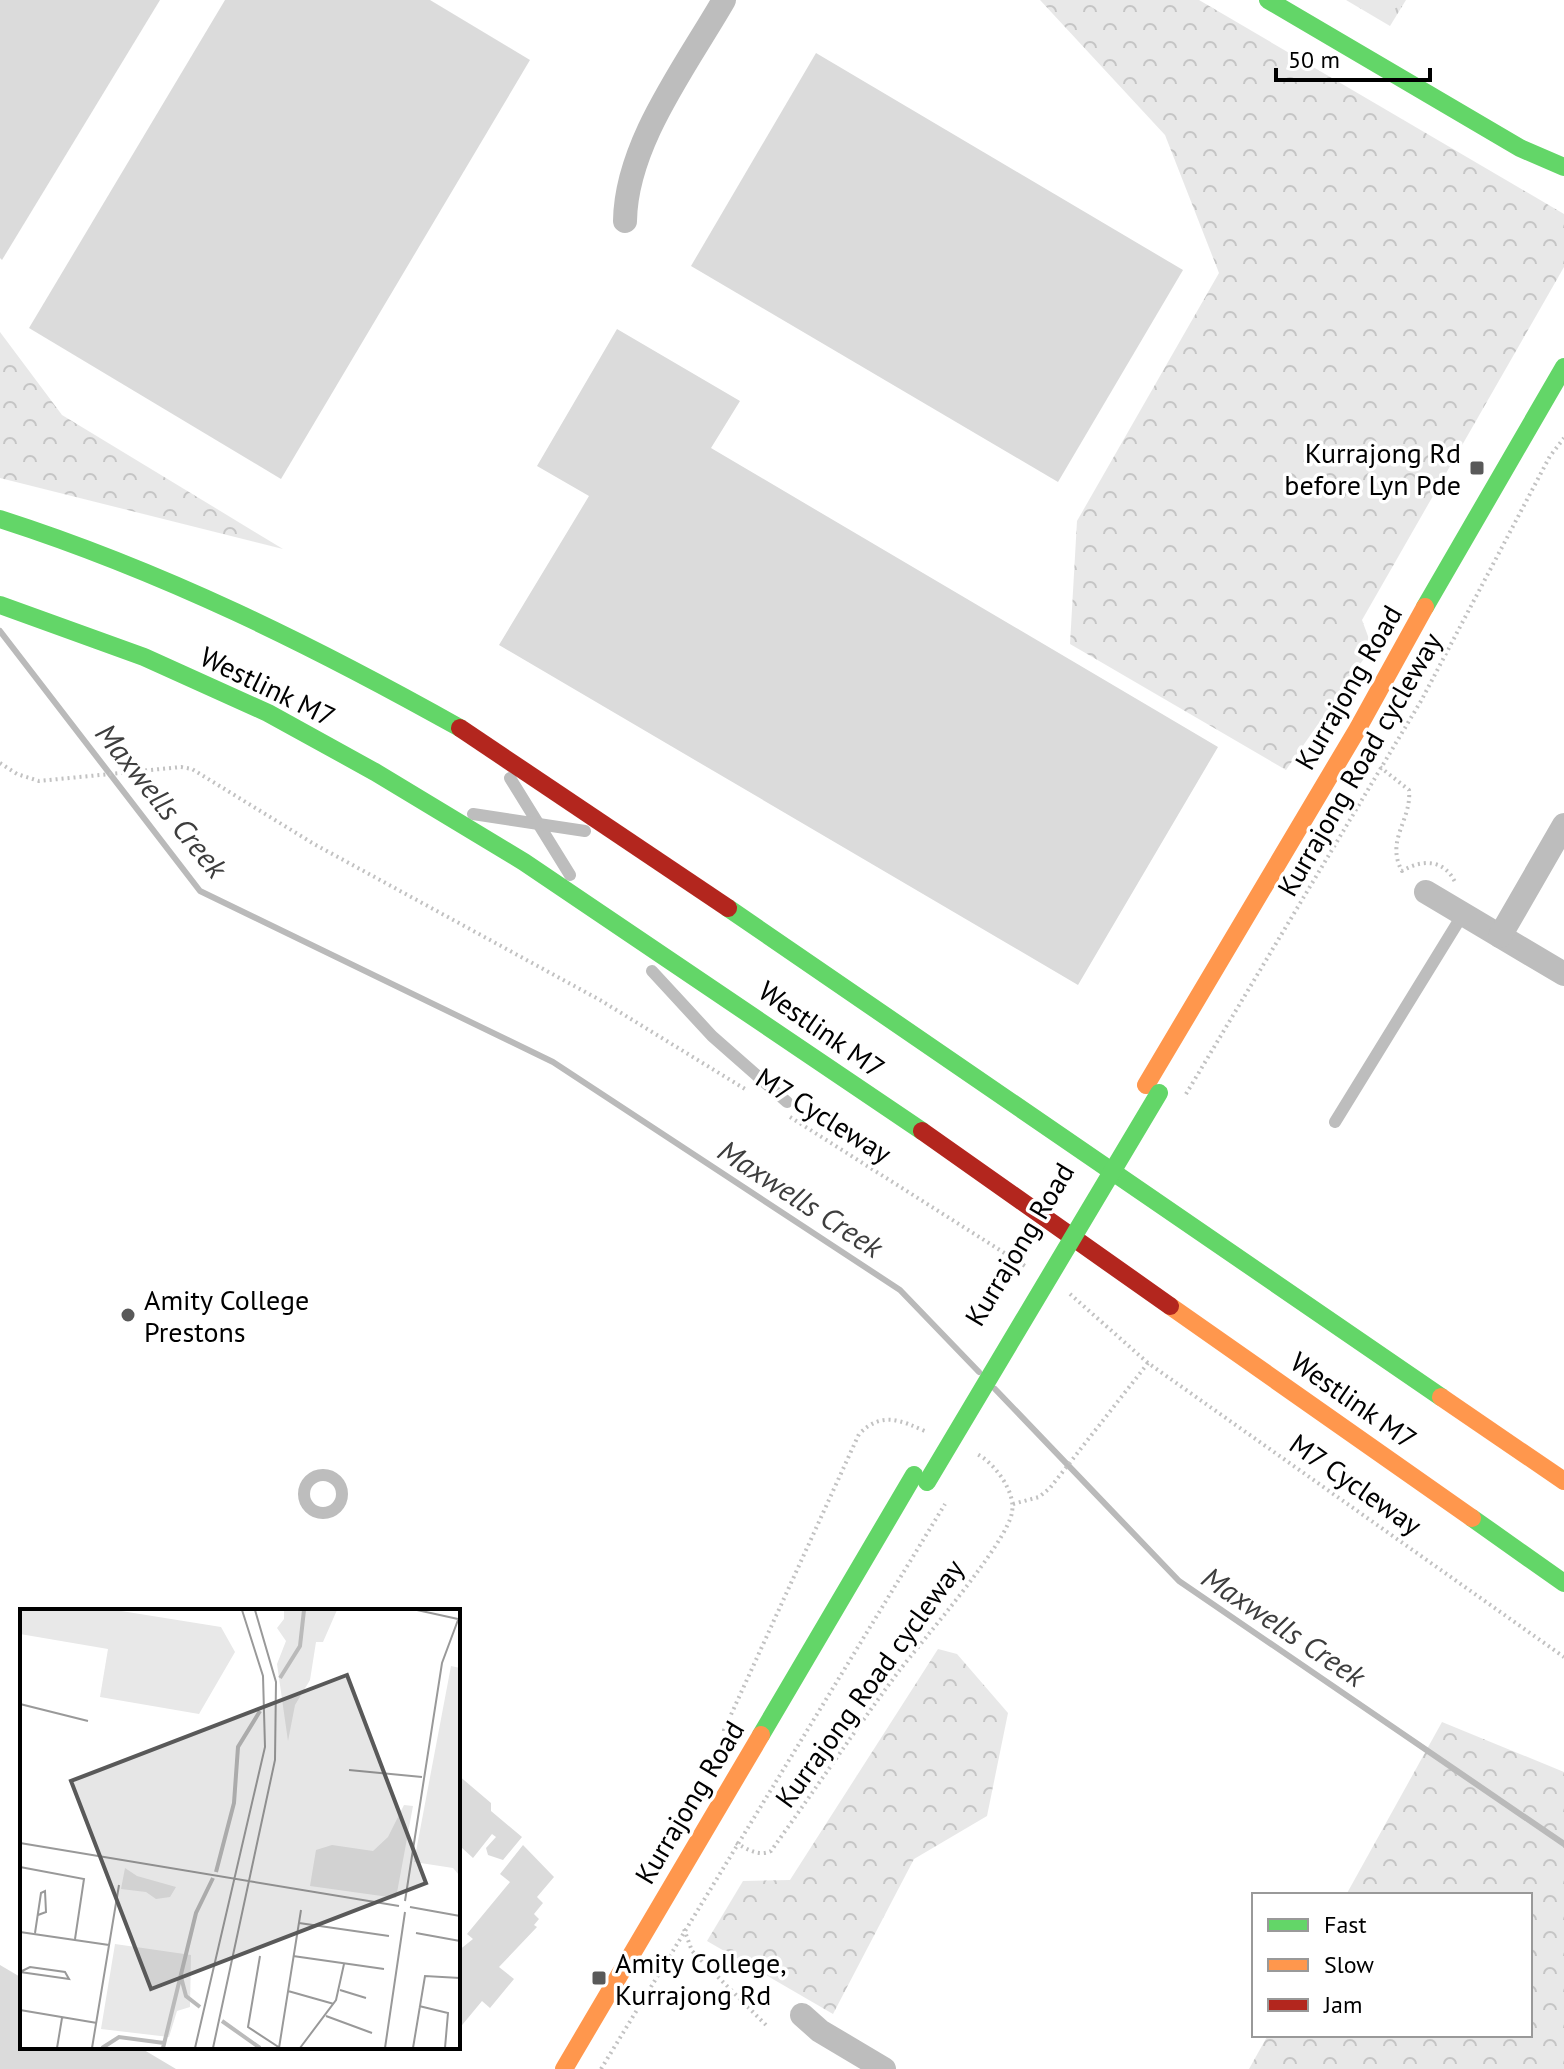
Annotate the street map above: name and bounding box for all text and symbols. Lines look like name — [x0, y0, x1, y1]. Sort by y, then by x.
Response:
scale bar — [1276, 32, 1430, 82]
text: 50 m — [1288, 44, 1340, 75]
place label: Kurrajong Rd before Lyn Pde — [1284, 434, 1461, 503]
marker: Kurrajong Rd before Lyn Pde — [1468, 459, 1486, 477]
street label: Kurrajong Road — [1286, 598, 1410, 776]
street label: Kurrajong Road cycleway — [1268, 625, 1450, 903]
street label: Westlink M7 — [194, 637, 342, 735]
water label: Maxwells Creek — [87, 714, 238, 887]
street label: Westlink M7 — [752, 972, 892, 1086]
street label: M7 Cycleway — [749, 1059, 899, 1171]
water label: Maxwells Creek — [711, 1130, 892, 1267]
street label: Kurrajong Road — [956, 1156, 1082, 1332]
place label: Amity College Prestons — [144, 1281, 309, 1350]
marker: Amity College Prestons — [119, 1306, 137, 1324]
street label: Westlink M7 — [1284, 1343, 1424, 1457]
street label: M7 Cycleway — [1283, 1425, 1429, 1543]
street label: Kurrajong Road cycleway — [766, 1551, 972, 1815]
water label: Maxwells Creek — [1195, 1557, 1374, 1696]
inset map — [20, 1609, 460, 2049]
street label: Kurrajong Road — [626, 1714, 752, 1890]
legend — [1252, 1893, 1532, 2037]
text: Fast — [1324, 1909, 1367, 1940]
place label: Amity College, Kurrajong Rd — [615, 1944, 786, 2013]
text: Slow — [1324, 1949, 1374, 1980]
marker: Amity College, Kurrajong Rd — [590, 1969, 608, 1987]
text: Jam — [1323, 1989, 1362, 2020]

